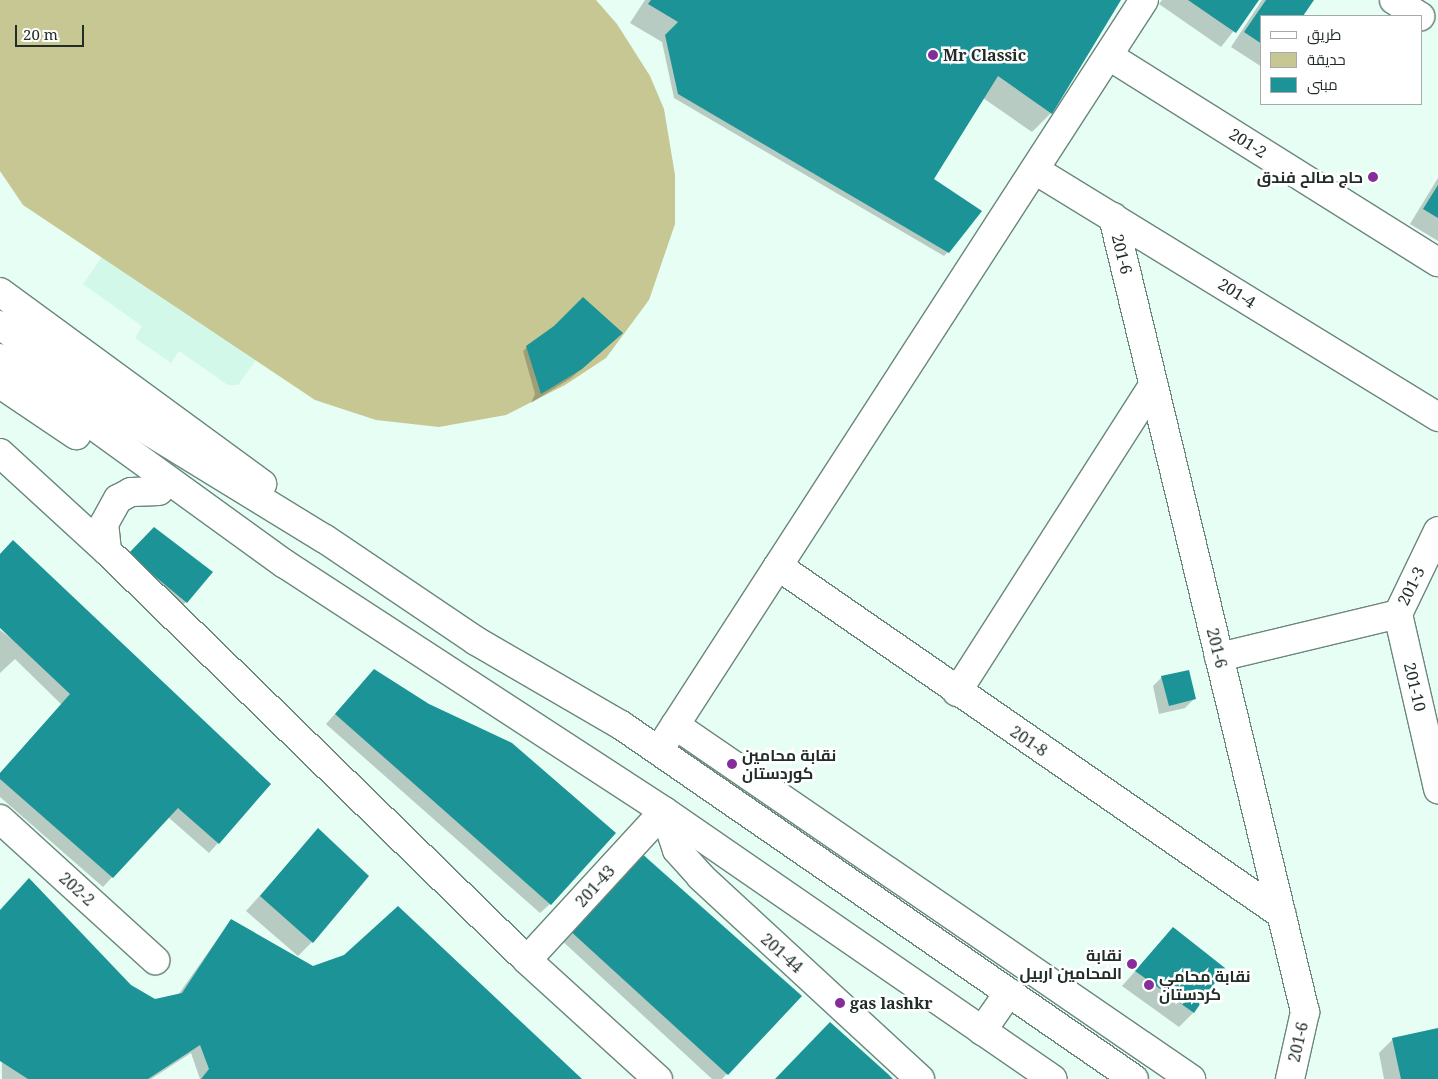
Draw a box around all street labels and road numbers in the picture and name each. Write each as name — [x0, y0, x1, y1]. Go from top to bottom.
street label: 201-2 — [1226, 124, 1270, 162]
street label: 201-6 — [1108, 232, 1136, 276]
street label: 201-4 — [1215, 274, 1259, 312]
street label: 201-3 — [1393, 563, 1429, 609]
street label: 201-6 — [1203, 626, 1231, 670]
street label: 201-10 — [1400, 661, 1430, 713]
street label: 201-8 — [1007, 722, 1051, 760]
street label: 201-43 — [571, 861, 619, 911]
street label: 202-2 — [55, 868, 99, 910]
street label: 201-44 — [757, 929, 807, 977]
street label: 201-6 — [1284, 1020, 1312, 1064]

